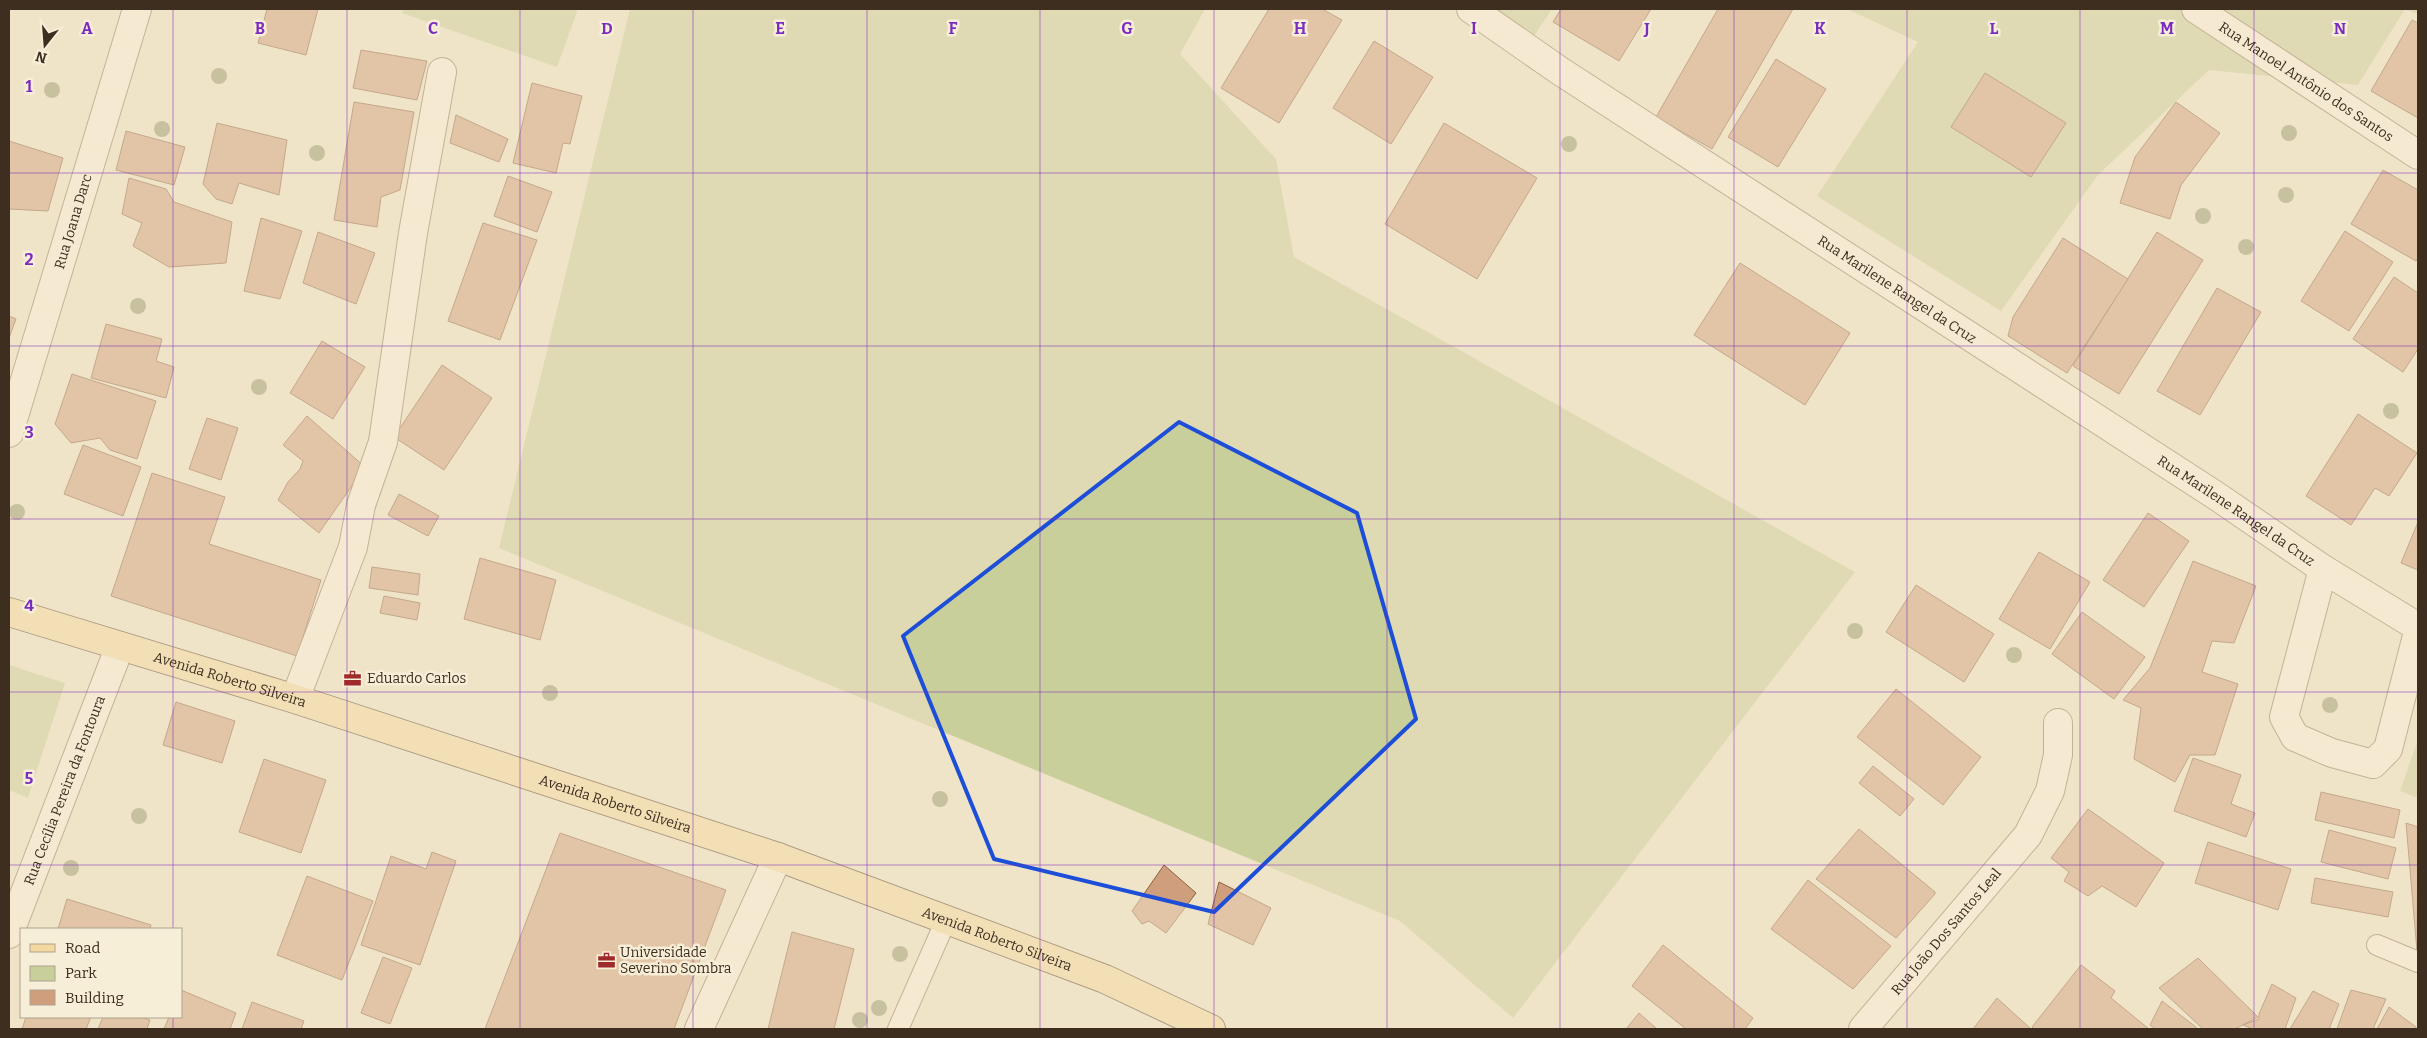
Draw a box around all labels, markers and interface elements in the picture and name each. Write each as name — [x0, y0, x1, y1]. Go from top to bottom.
street label: Rua Manoel Antônio dos Santos — [2216, 18, 2396, 145]
text: A — [81, 19, 93, 38]
text: B — [255, 19, 265, 38]
text: C — [428, 19, 438, 38]
text: D — [601, 19, 613, 38]
text: E — [775, 19, 785, 38]
text: F — [949, 19, 958, 38]
text: G — [1121, 19, 1133, 38]
text: H — [1294, 19, 1307, 38]
text: I — [1471, 19, 1477, 38]
text: J — [1643, 19, 1650, 38]
text: K — [1814, 19, 1826, 38]
text: L — [1990, 19, 1999, 38]
text: M — [2160, 19, 2174, 38]
text: N — [2334, 19, 2346, 38]
north arrow — [20, 20, 70, 70]
text: N — [34, 47, 49, 67]
text: 1 — [26, 77, 33, 96]
street label: Rua Joana Darc — [51, 172, 96, 271]
street label: Rua Marilene Rangel da Cruz — [1814, 232, 1980, 347]
text: 2 — [24, 250, 34, 269]
text: 3 — [24, 423, 34, 442]
street label: Rua Marilene Rangel da Cruz — [2154, 452, 2318, 570]
text: 4 — [24, 596, 34, 615]
street label: Avenida Roberto Silveira — [151, 648, 309, 711]
office icon: Eduardo Carlos — [343, 668, 363, 688]
place label: Eduardo Carlos — [367, 670, 466, 687]
street label: Rua Cecília Pereira da Fontoura — [21, 693, 109, 888]
text: 5 — [25, 769, 34, 788]
street label: Avenida Roberto Silveira — [537, 772, 694, 837]
street label: Rua João Dos Santos Leal — [1888, 865, 2005, 999]
street label: Avenida Roberto Silveira — [920, 904, 1075, 975]
legend — [20, 928, 182, 1018]
text: Road — [65, 939, 100, 957]
place label: Universidade Severino Sombra — [620, 944, 732, 977]
office icon: Universidade Severino Sombra — [596, 950, 616, 970]
text: Park — [65, 964, 97, 982]
text: Building — [65, 989, 124, 1007]

